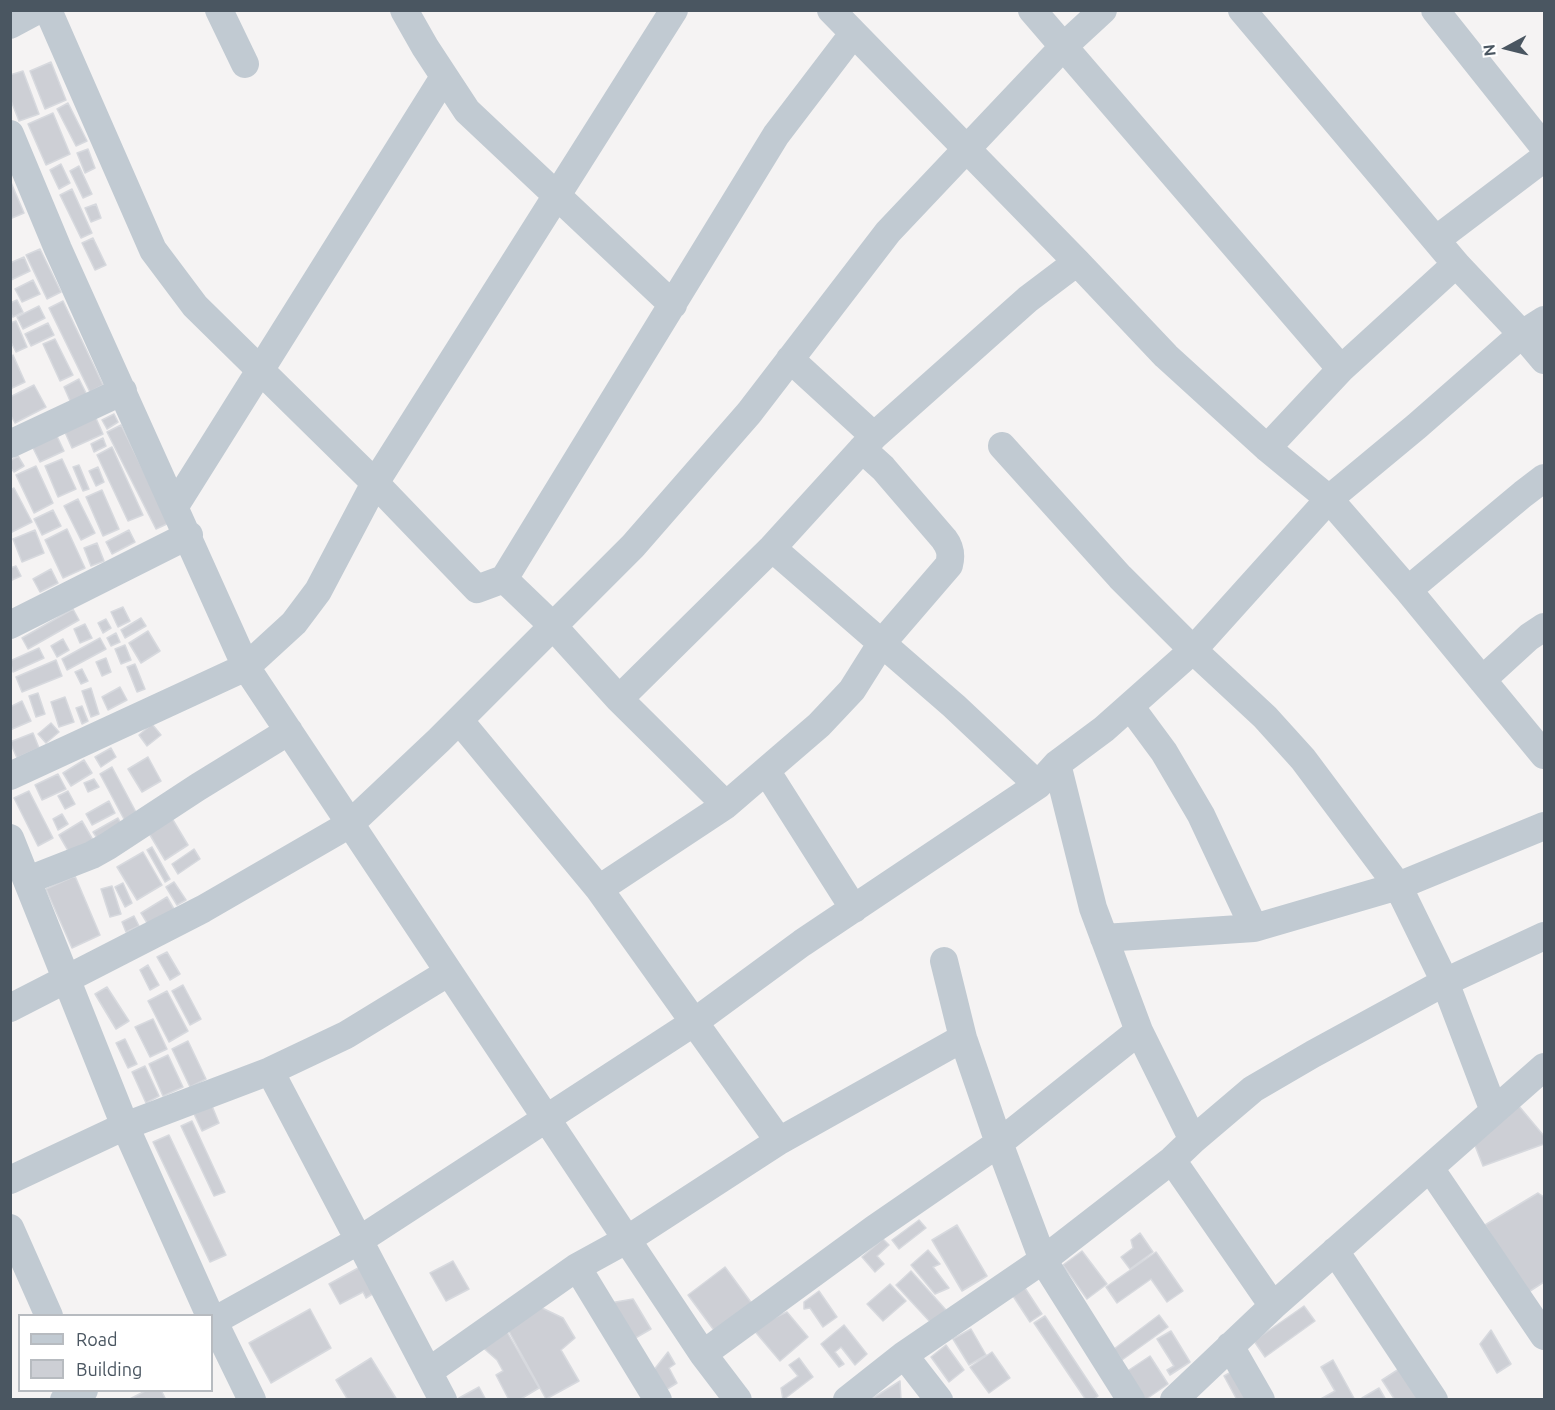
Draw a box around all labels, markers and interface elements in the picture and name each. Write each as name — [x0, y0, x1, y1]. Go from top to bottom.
north arrow — [1477, 18, 1537, 78]
text: N — [1479, 43, 1499, 57]
legend — [18, 1314, 213, 1392]
text: Road — [76, 1329, 118, 1349]
text: Building — [76, 1359, 142, 1379]

